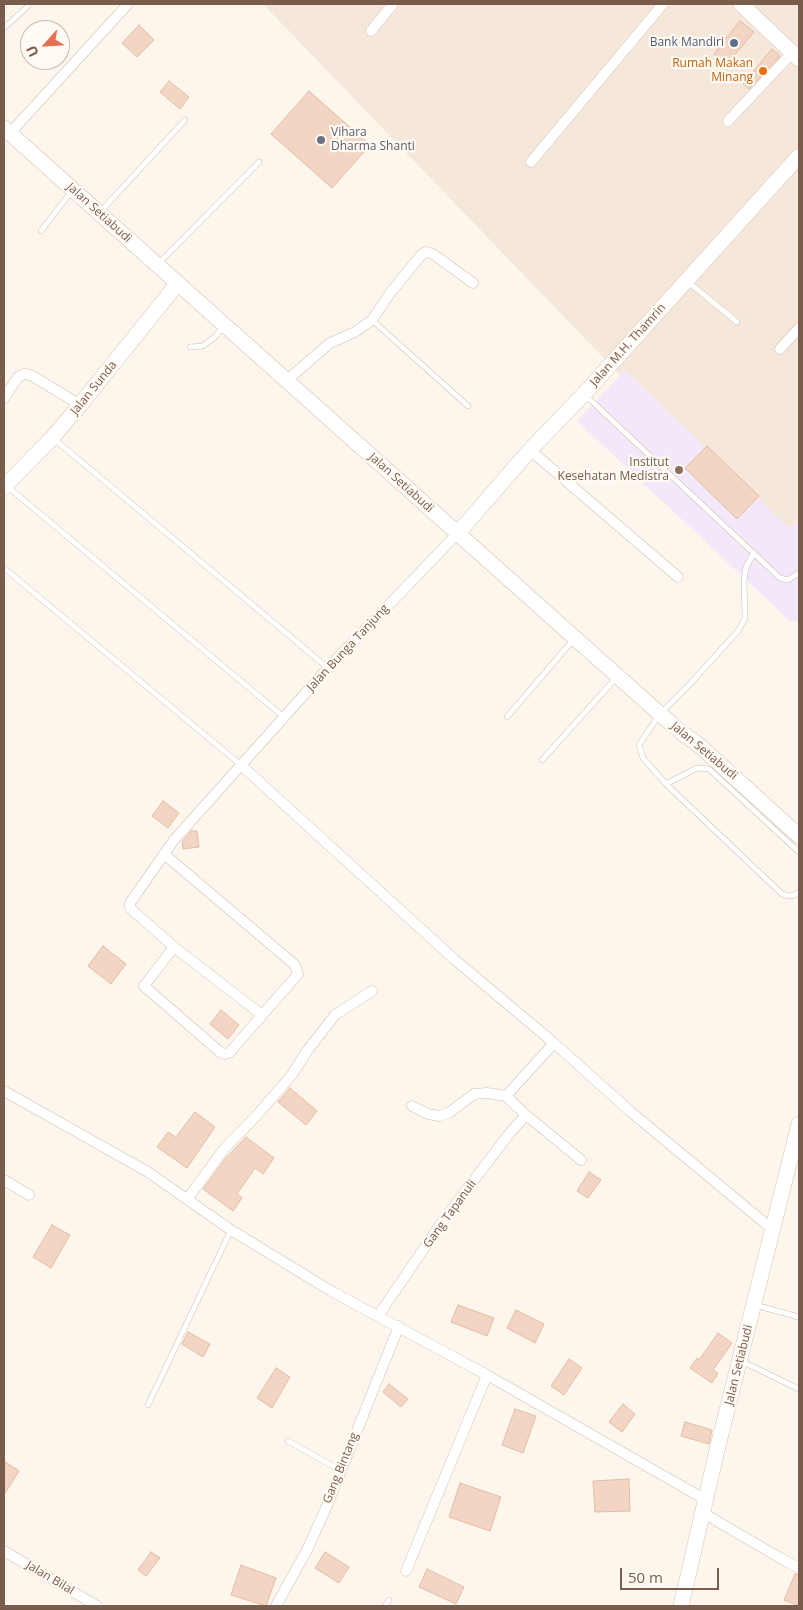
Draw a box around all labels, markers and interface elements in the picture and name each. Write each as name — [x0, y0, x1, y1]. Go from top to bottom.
north arrow — [20, 20, 70, 70]
place label: Bank Mandiri — [650, 36, 724, 50]
marker: Bank Mandiri — [728, 37, 740, 49]
text: U — [21, 42, 43, 60]
place label: Rumah Makan Minang — [672, 57, 753, 85]
marker: Rumah Makan Minang — [757, 65, 769, 77]
place label: Vihara Dharma Shanti — [331, 126, 415, 154]
marker: Vihara Dharma Shanti — [315, 134, 327, 146]
street label: Jalan Setiabudi — [64, 180, 134, 246]
street label: Jalan M.H. Thamrin — [587, 301, 669, 389]
street label: Jalan Sunda — [68, 358, 120, 418]
street label: Jalan Setiabudi — [366, 450, 436, 516]
place label: Institut Kesehatan Medistra — [558, 456, 669, 484]
marker: Institut Kesehatan Medistra — [673, 464, 685, 476]
street label: Jalan Bunga Tanjung — [304, 601, 392, 695]
street label: Jalan Setiabudi — [668, 719, 740, 783]
street label: Gang Tapanuli — [421, 1177, 479, 1251]
street label: Jalan Setiabudi — [722, 1323, 756, 1407]
street label: Gang Bintang — [320, 1430, 362, 1506]
street label: Jalan Bilal — [23, 1558, 77, 1598]
scale bar — [623, 1558, 722, 1590]
text: 50 m — [628, 1567, 663, 1587]

